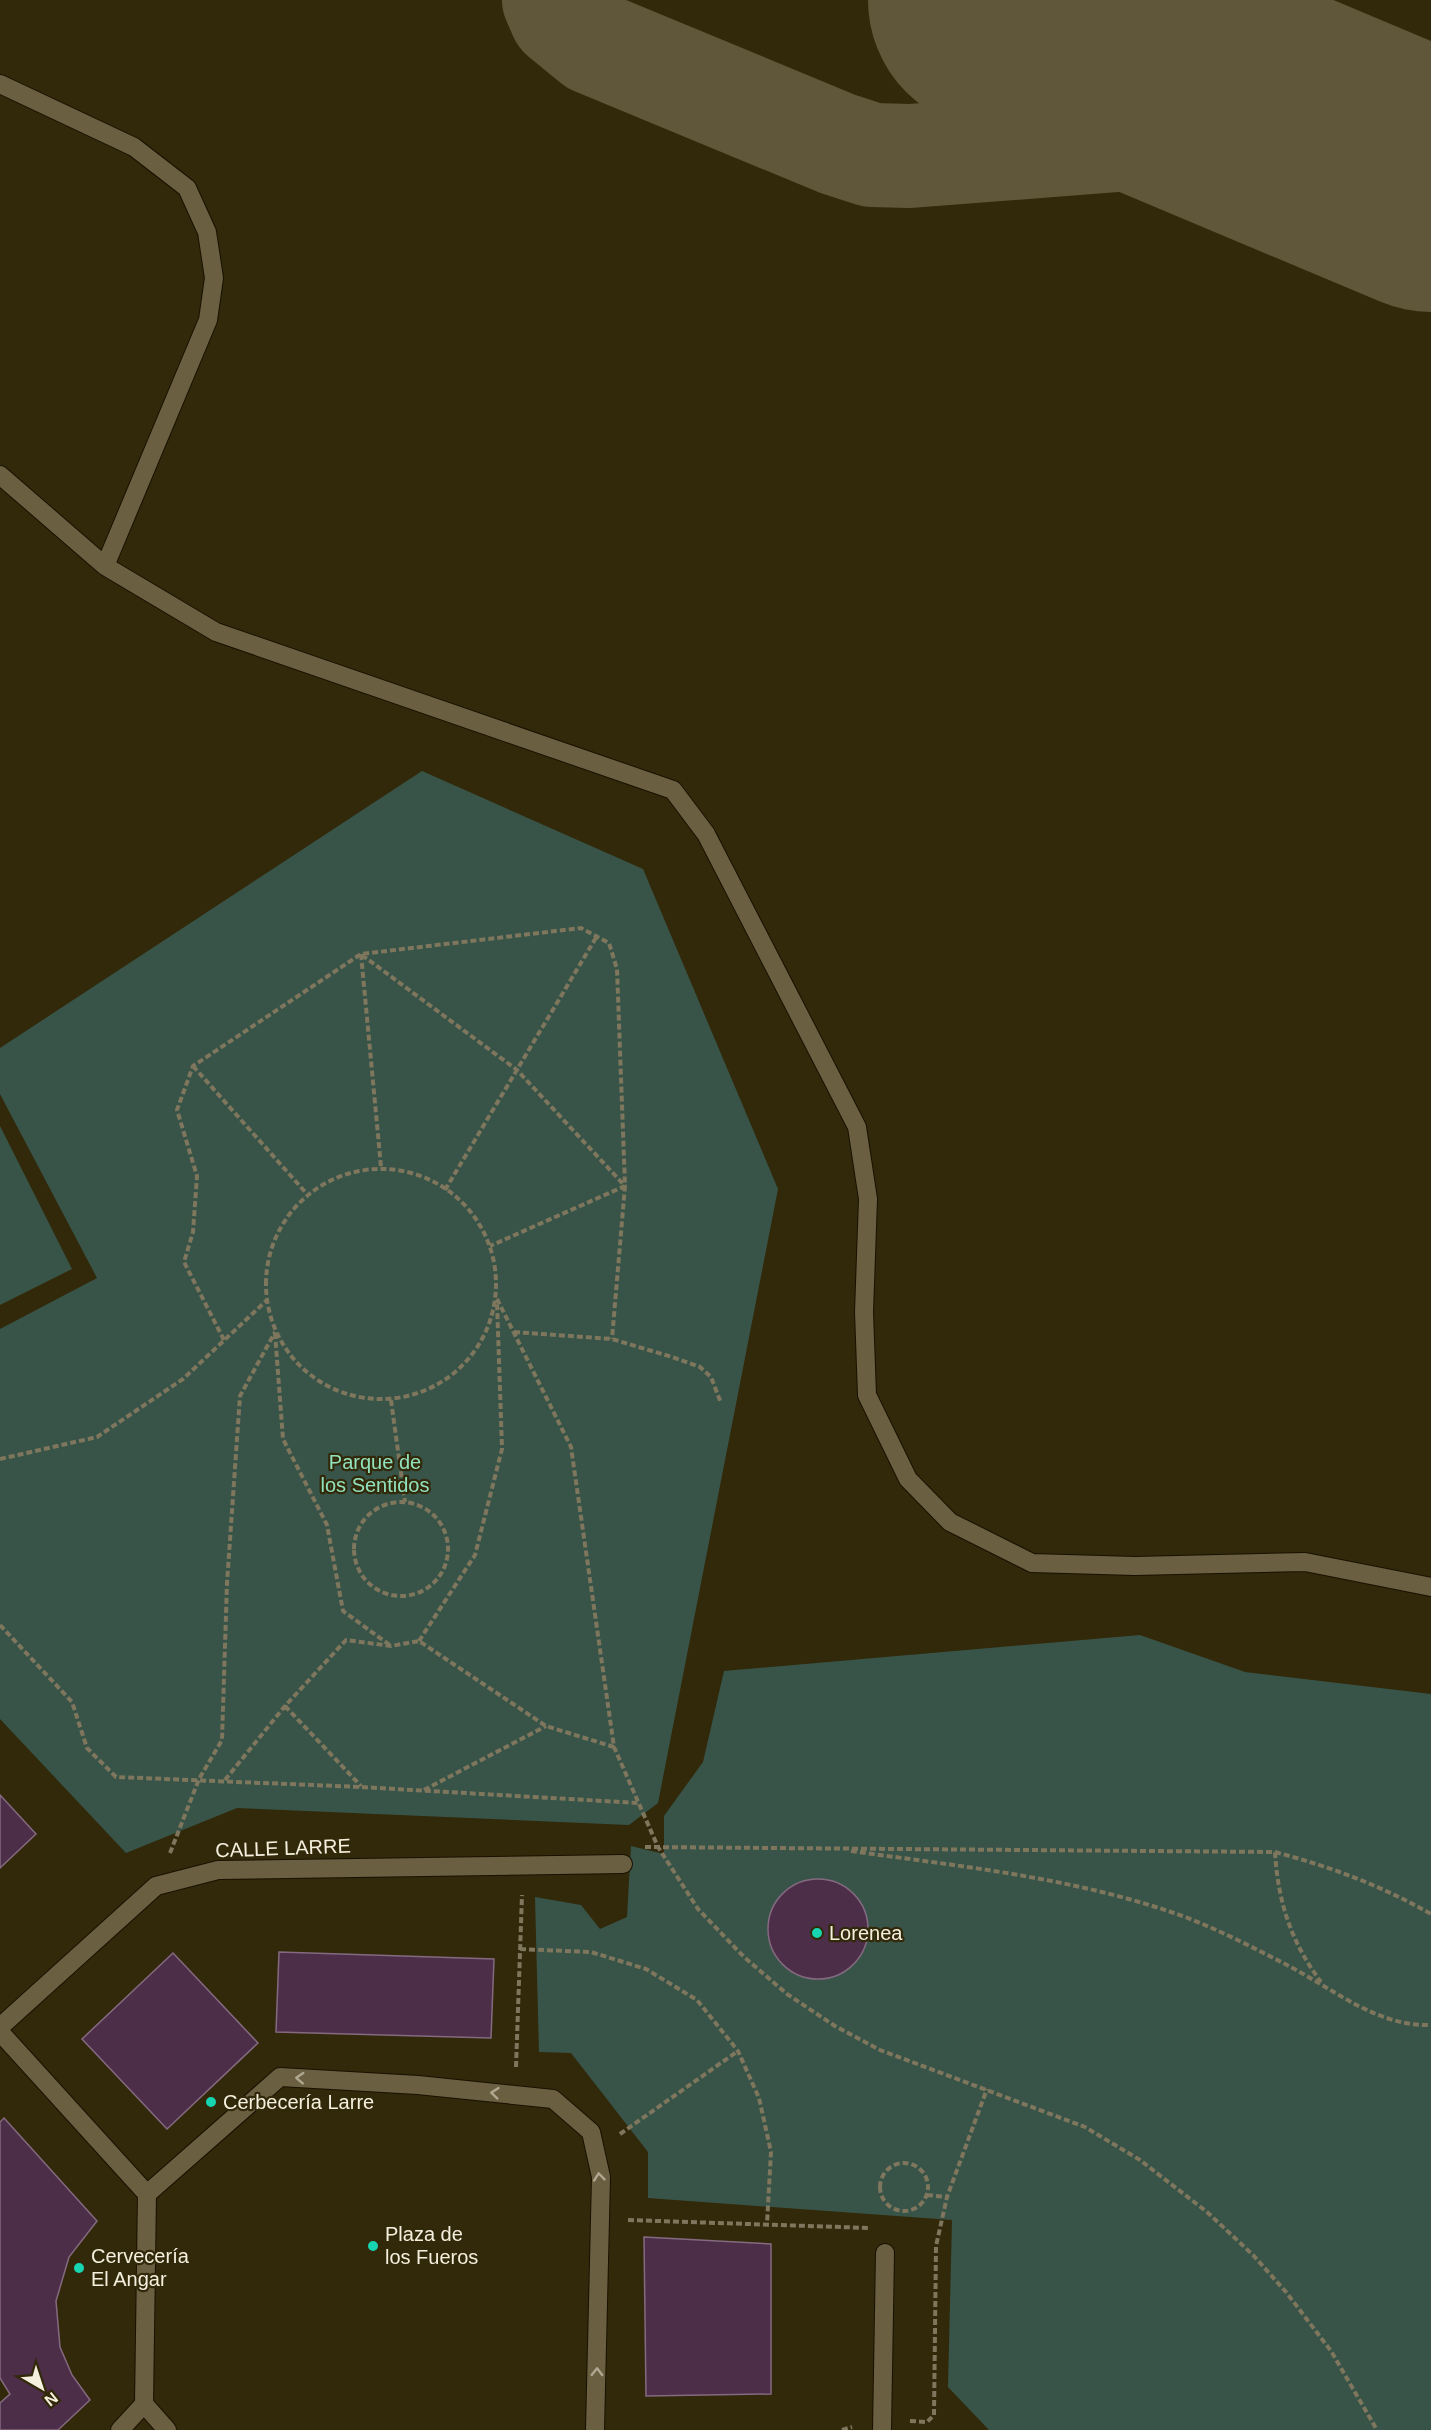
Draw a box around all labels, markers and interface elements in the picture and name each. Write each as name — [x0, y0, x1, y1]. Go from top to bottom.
park label: Parque de los Sentidos — [321, 1451, 429, 1496]
street label: CALLE LARRE — [215, 1835, 351, 1861]
place label: Lorenea — [829, 1922, 903, 1944]
marker: Lorenea — [810, 1926, 824, 1940]
one-way arrow — [296, 2071, 305, 2084]
one-way arrow — [490, 2087, 499, 2100]
place label: Cerbecería Larre — [223, 2091, 374, 2113]
marker: Cerbecería Larre — [204, 2095, 218, 2109]
one-way arrow — [593, 2172, 606, 2181]
place label: Plaza de los Fueros — [385, 2223, 478, 2268]
marker: Plaza de los Fueros — [366, 2239, 380, 2253]
place label: Cervecería El Angar — [91, 2245, 190, 2290]
marker: Cervecería El Angar — [72, 2261, 86, 2275]
north arrow — [12, 2358, 72, 2418]
one-way arrow — [590, 2367, 603, 2376]
text: N — [41, 2389, 61, 2410]

